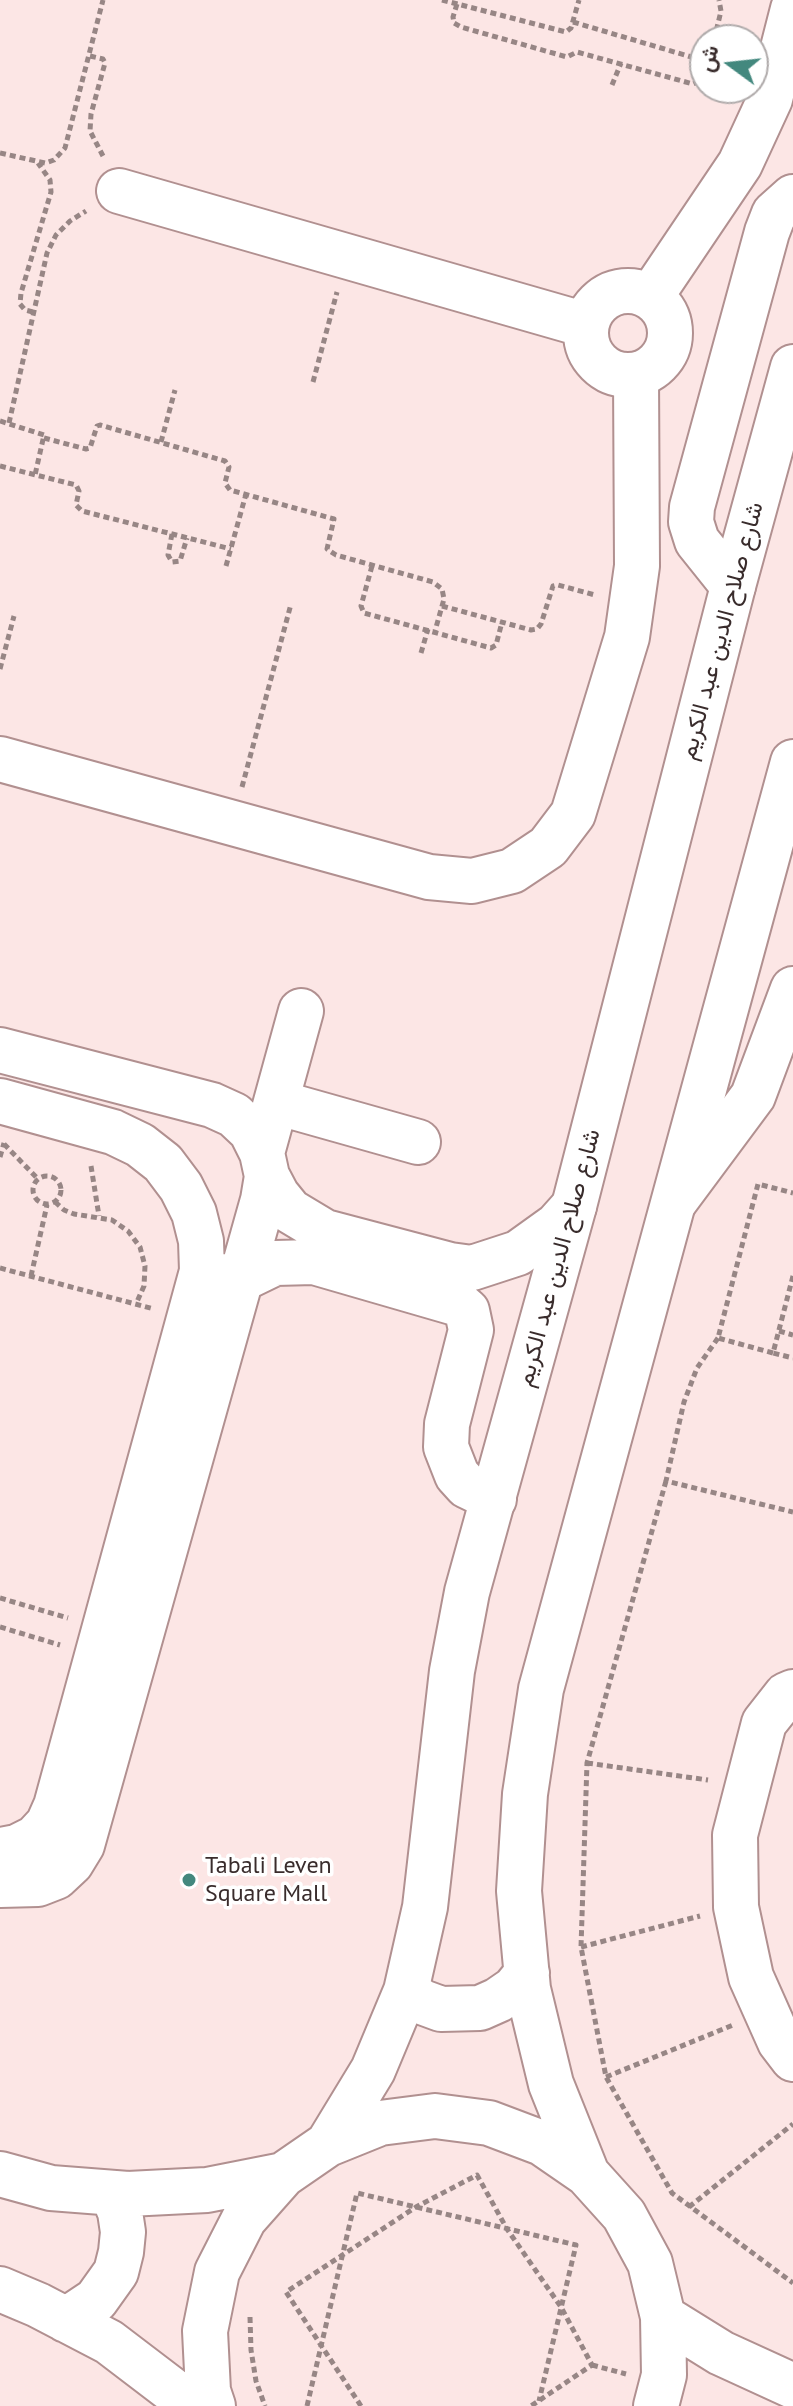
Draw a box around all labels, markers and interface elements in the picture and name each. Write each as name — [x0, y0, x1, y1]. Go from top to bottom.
north arrow — [689, 24, 769, 104]
text: ش — [691, 42, 725, 75]
street label: شارع صلاح الدين عبد الكريم — [674, 499, 770, 763]
street label: شارع صلاح الدين عبد الكريم — [511, 1126, 607, 1390]
place label: Tabali Leven Square Mall — [205, 1852, 332, 1908]
marker: Tabali Leven Square Mall — [180, 1871, 198, 1889]

